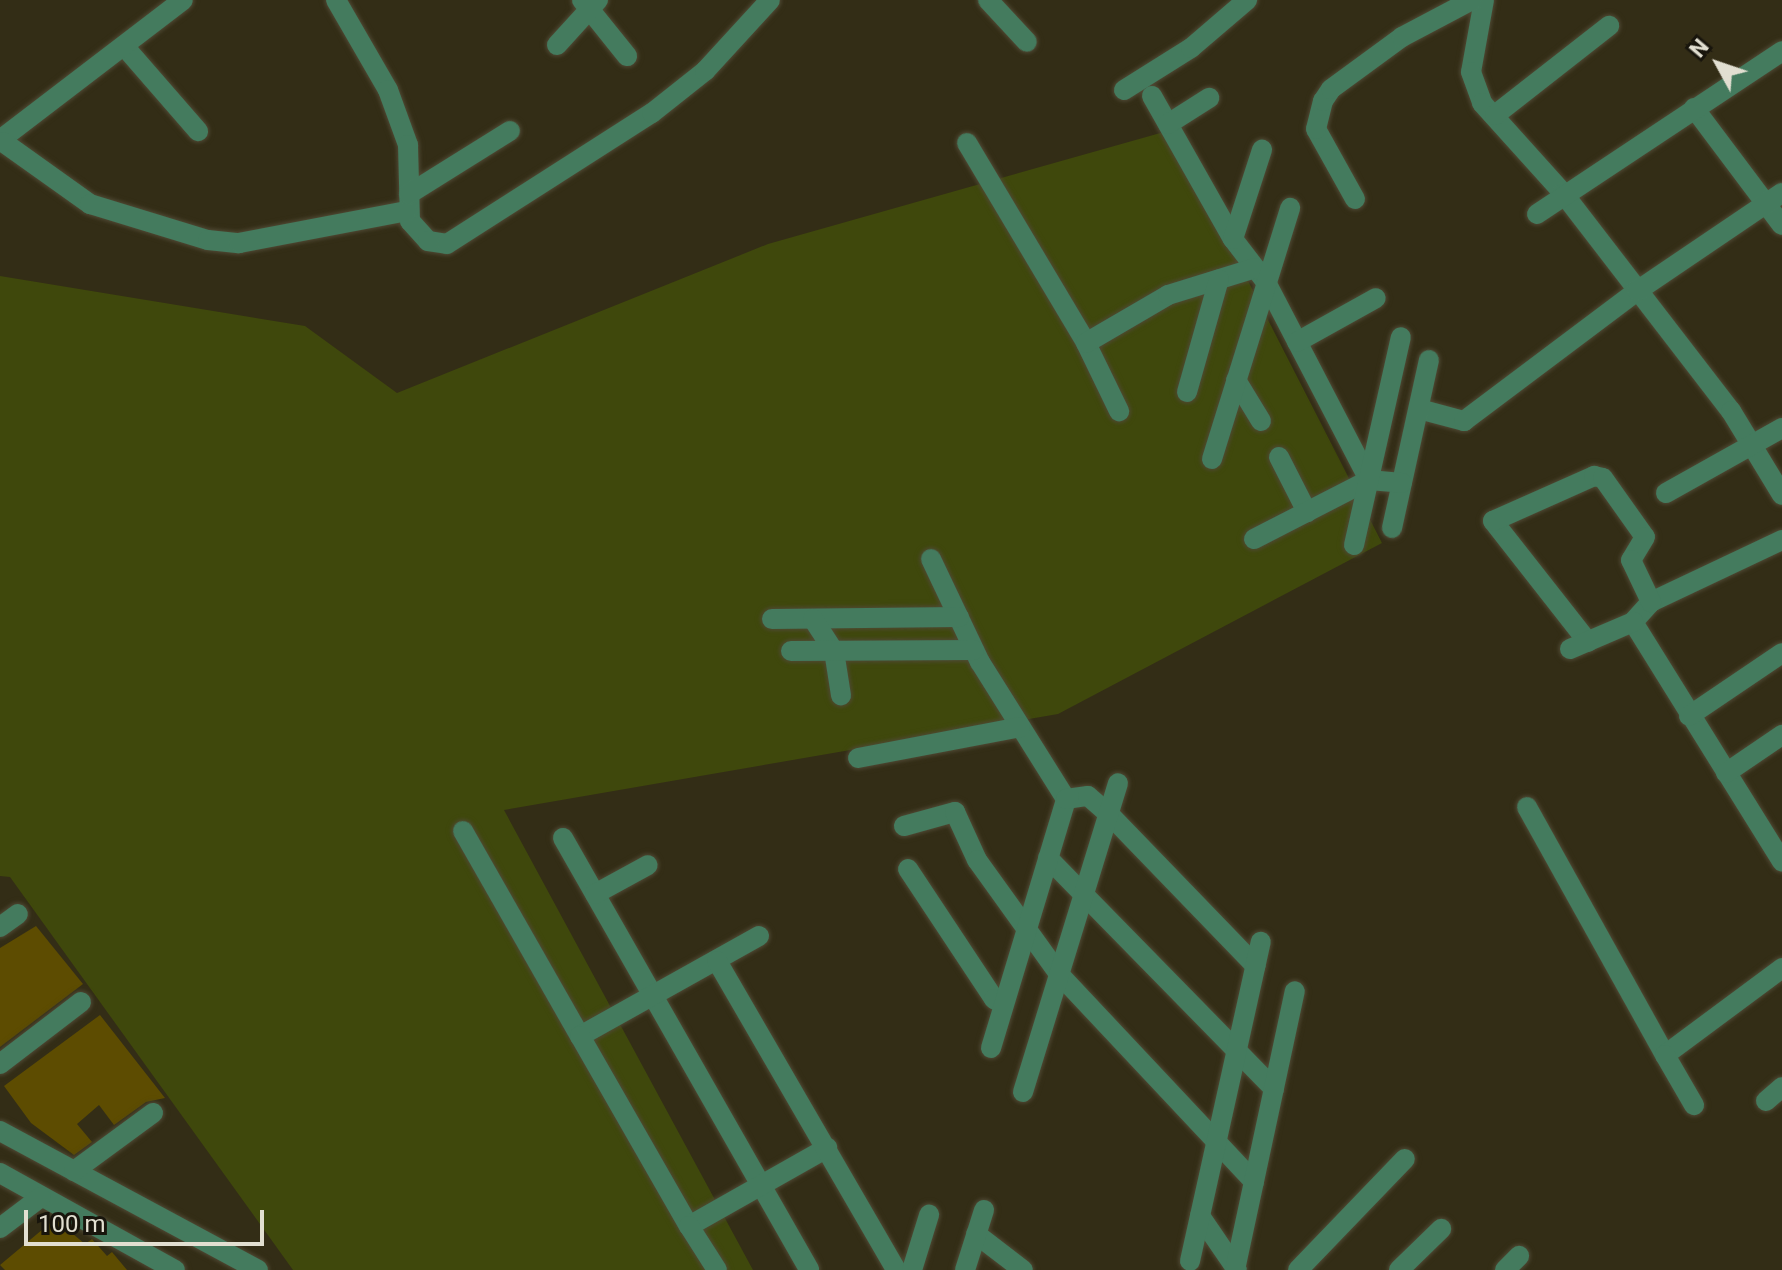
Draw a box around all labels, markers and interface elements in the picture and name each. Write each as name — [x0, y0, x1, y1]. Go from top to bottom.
north arrow — [1678, 24, 1758, 104]
text: N — [1685, 34, 1714, 62]
scale bar — [28, 1194, 268, 1244]
text: 100 m — [38, 1210, 105, 1238]

